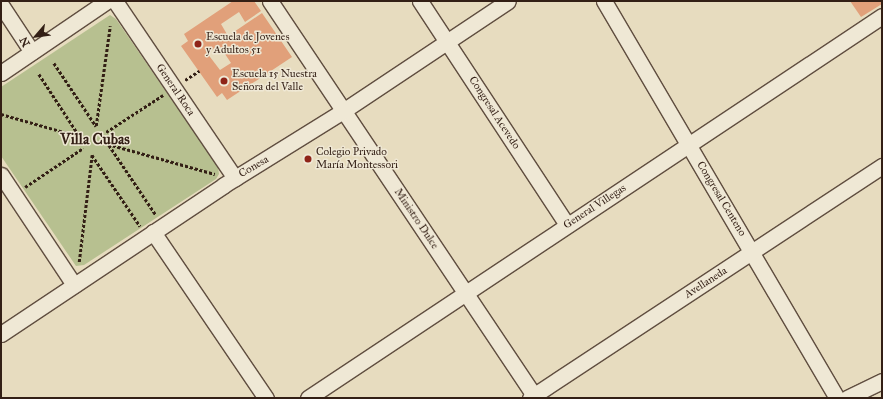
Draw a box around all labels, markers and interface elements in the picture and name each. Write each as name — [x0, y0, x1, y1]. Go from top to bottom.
north arrow — [16, 16, 56, 56]
place label: Escuela de Jovenes y Adultos 51 — [206, 31, 289, 57]
text: N — [17, 35, 33, 49]
marker: Escuela de Jovenes y Adultos 51 — [193, 39, 203, 49]
street label: General Roca — [153, 62, 197, 118]
place label: Escuela 15 Nuestra Señora del Valle — [232, 68, 317, 94]
street label: Congresal Acevedo — [466, 74, 522, 152]
marker: Escuela 15 Nuestra Señora del Valle — [219, 76, 229, 86]
district label: Villa Cubas — [60, 131, 130, 149]
place label: Colegio Privado María Montessori — [316, 146, 398, 172]
street label: Conesa — [237, 153, 271, 181]
marker: Colegio Privado María Montessori — [303, 154, 313, 164]
street label: Congresal Centeno — [693, 159, 749, 239]
street label: General Villegas — [561, 182, 629, 232]
street label: Ministro Dulce — [391, 186, 441, 252]
street label: Avellaneda — [682, 264, 730, 302]

